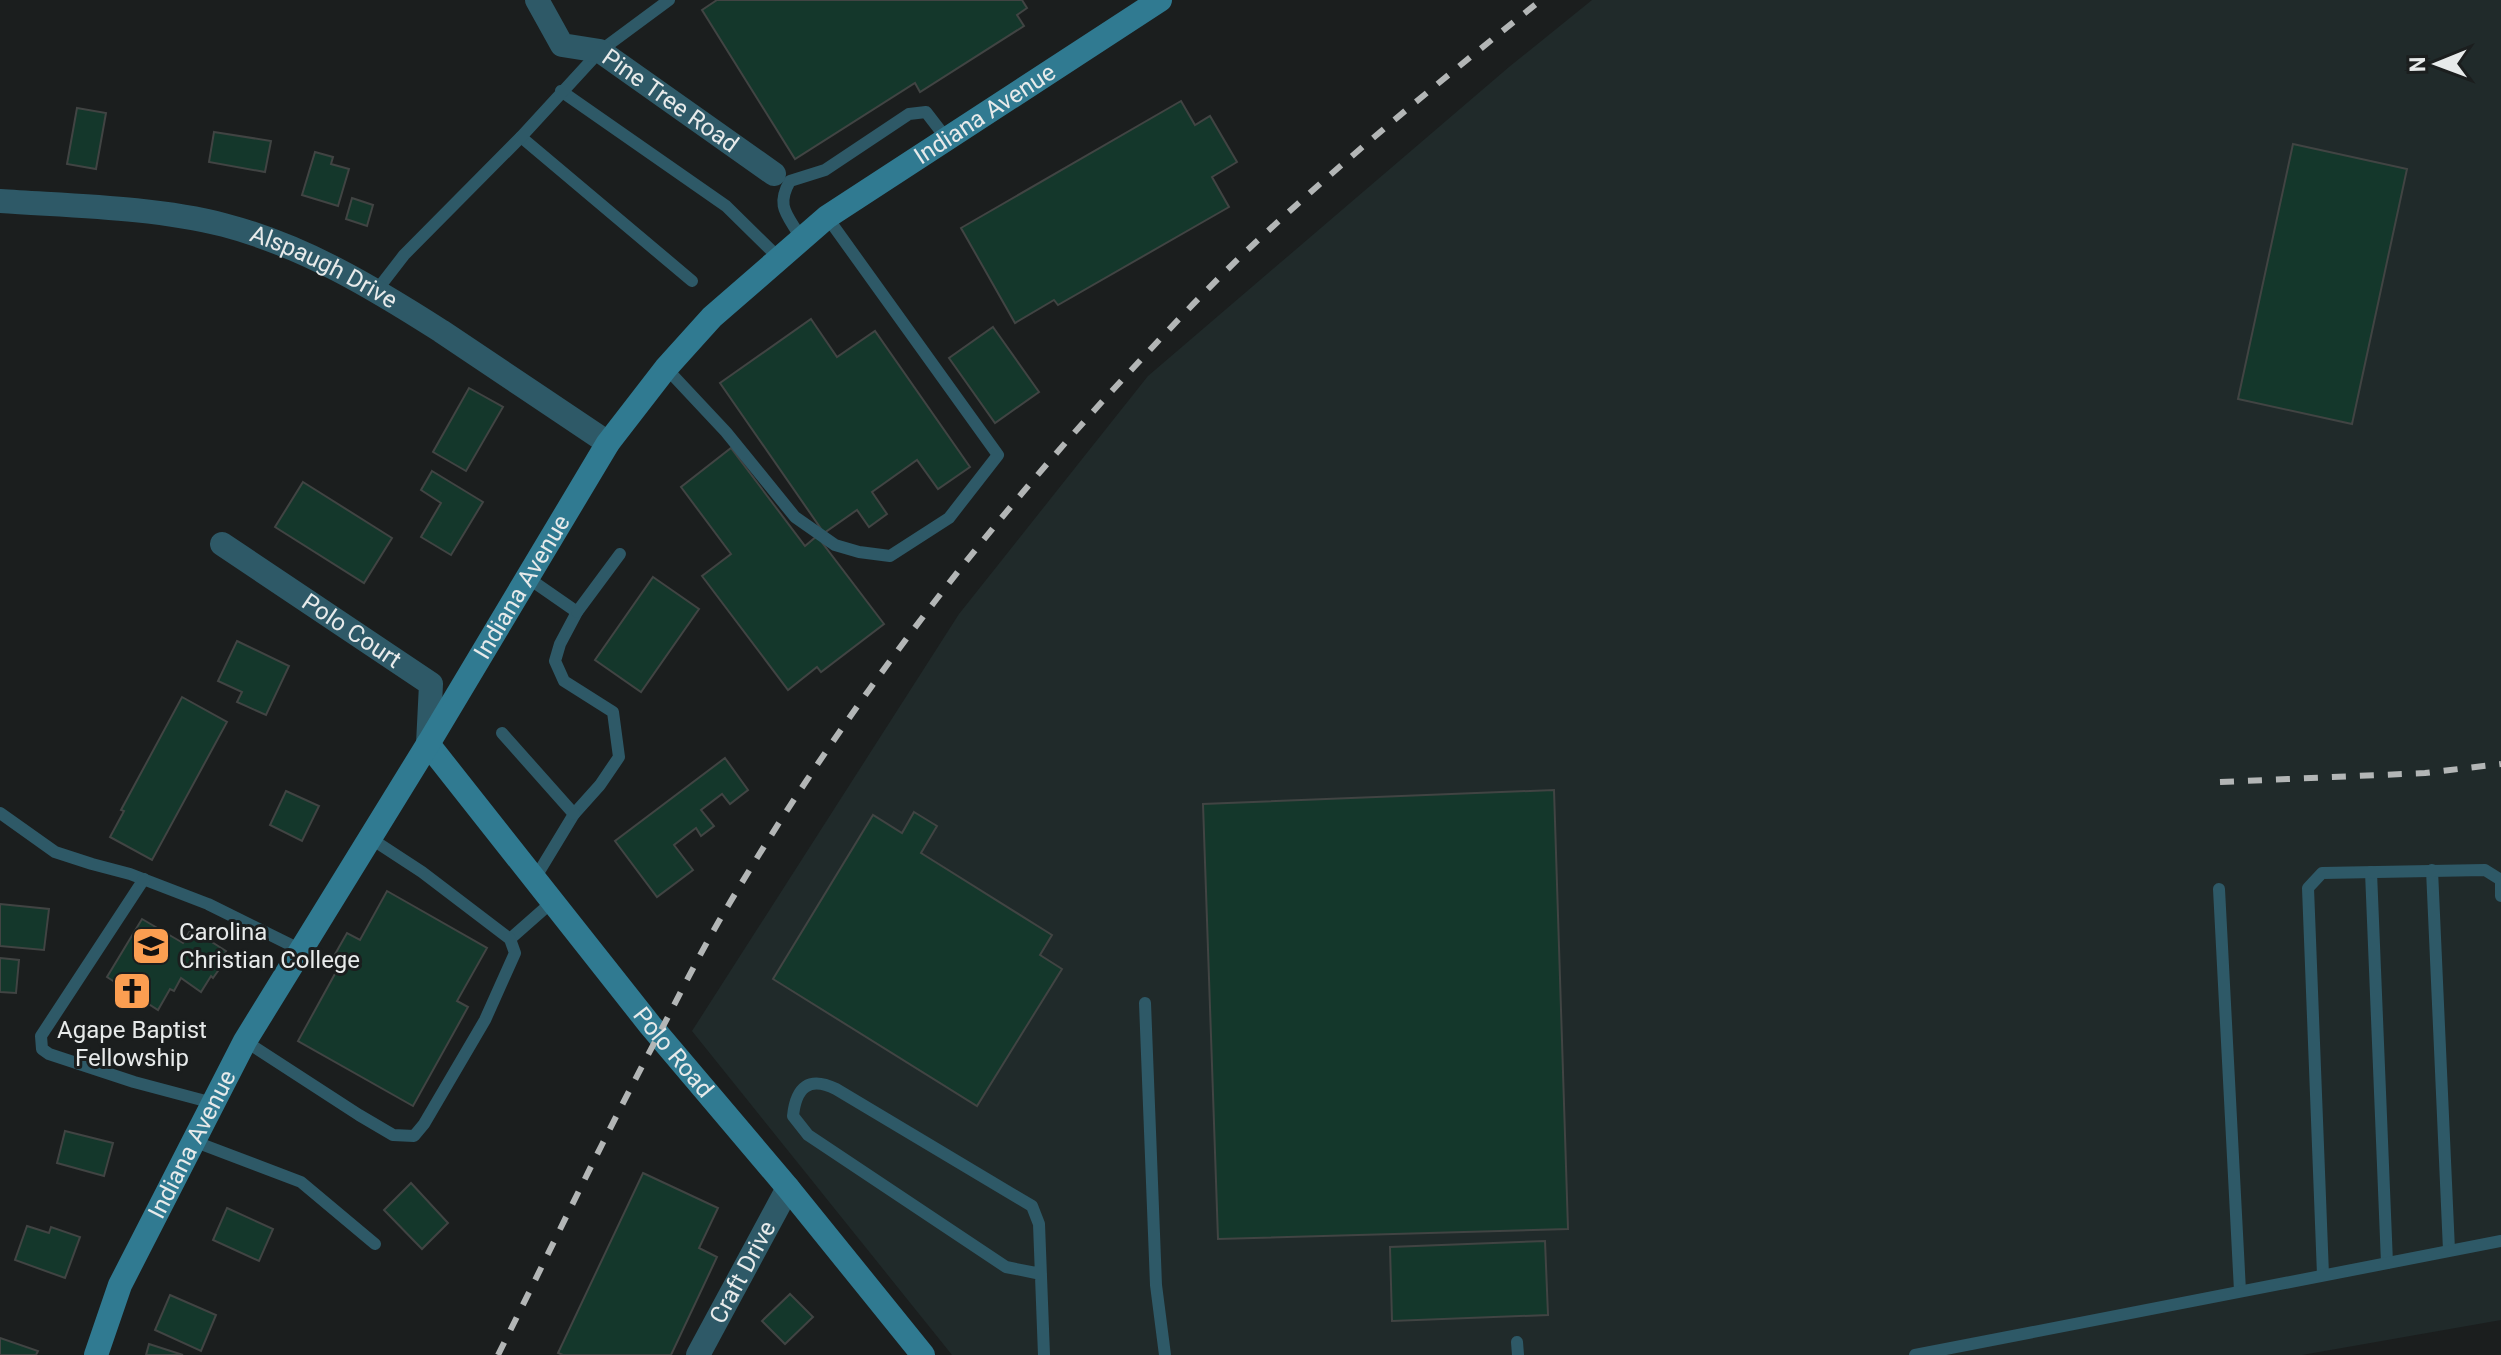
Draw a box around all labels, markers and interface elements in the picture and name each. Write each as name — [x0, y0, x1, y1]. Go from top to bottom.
north arrow — [2397, 24, 2477, 104]
street label: Pine Tree Road — [597, 43, 744, 158]
text: N — [2405, 56, 2430, 72]
street label: Indiana Avenue — [909, 58, 1061, 170]
street label: Alspaugh Drive — [247, 220, 402, 314]
street label: Indiana Avenue — [468, 510, 576, 664]
street label: Polo Court — [297, 588, 407, 674]
place label: Carolina Christian College — [179, 918, 360, 974]
school or university icon: Carolina Christian College — [130, 925, 172, 967]
church icon: Agape Baptist Fellowship — [111, 970, 153, 1012]
street label: Polo Road — [627, 1002, 719, 1103]
place label: Agape Baptist Fellowship — [57, 1016, 207, 1072]
street label: Indiana Avenue — [142, 1065, 242, 1223]
street label: Craft Drive — [704, 1216, 782, 1328]

